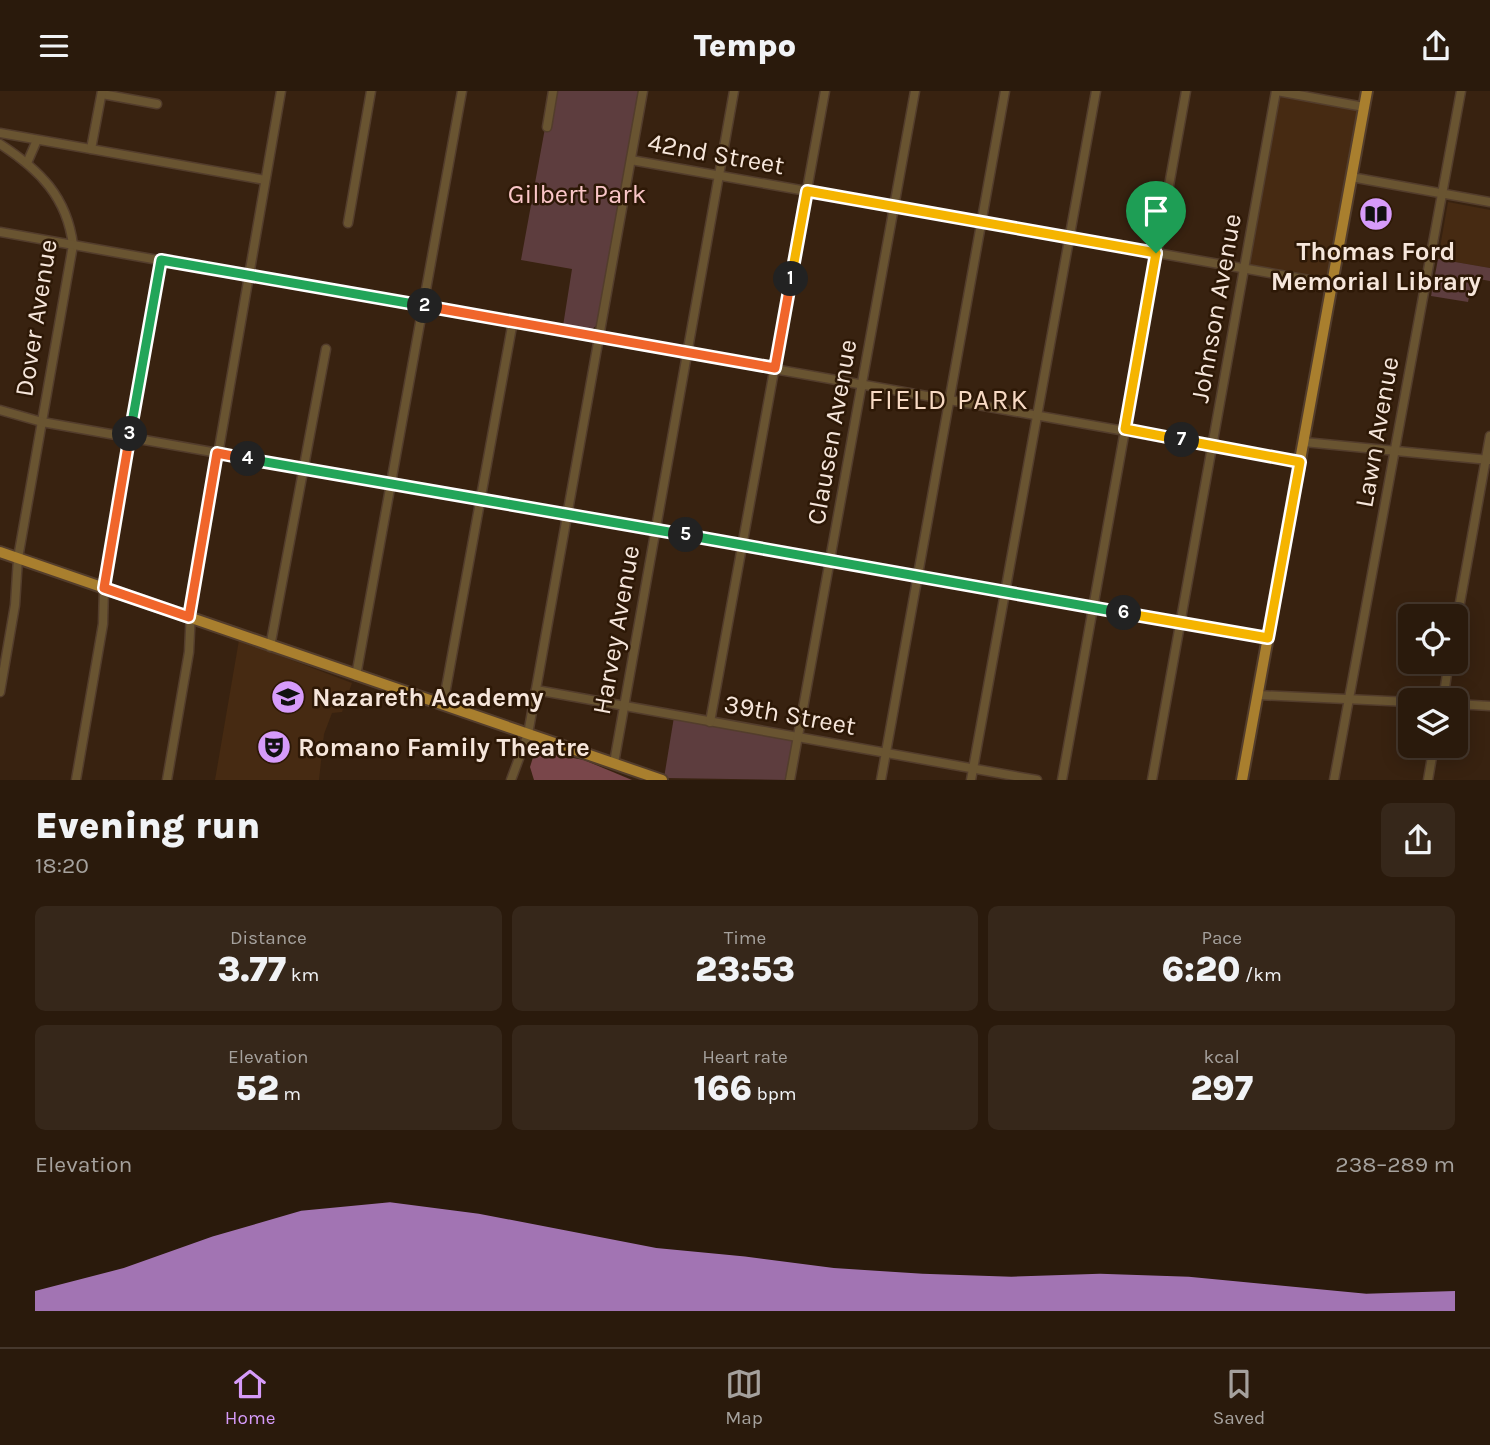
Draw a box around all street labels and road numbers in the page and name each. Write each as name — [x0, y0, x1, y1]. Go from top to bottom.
street label: 42nd Street — [645, 127, 787, 181]
street label: Johnson Avenue — [1184, 211, 1248, 405]
street label: Dover Avenue — [8, 237, 64, 399]
street label: Clausen Avenue — [800, 337, 864, 527]
street label: Lawn Avenue — [1348, 354, 1406, 510]
street label: Harvey Avenue — [586, 543, 646, 717]
street label: 39th Street — [722, 688, 859, 742]

